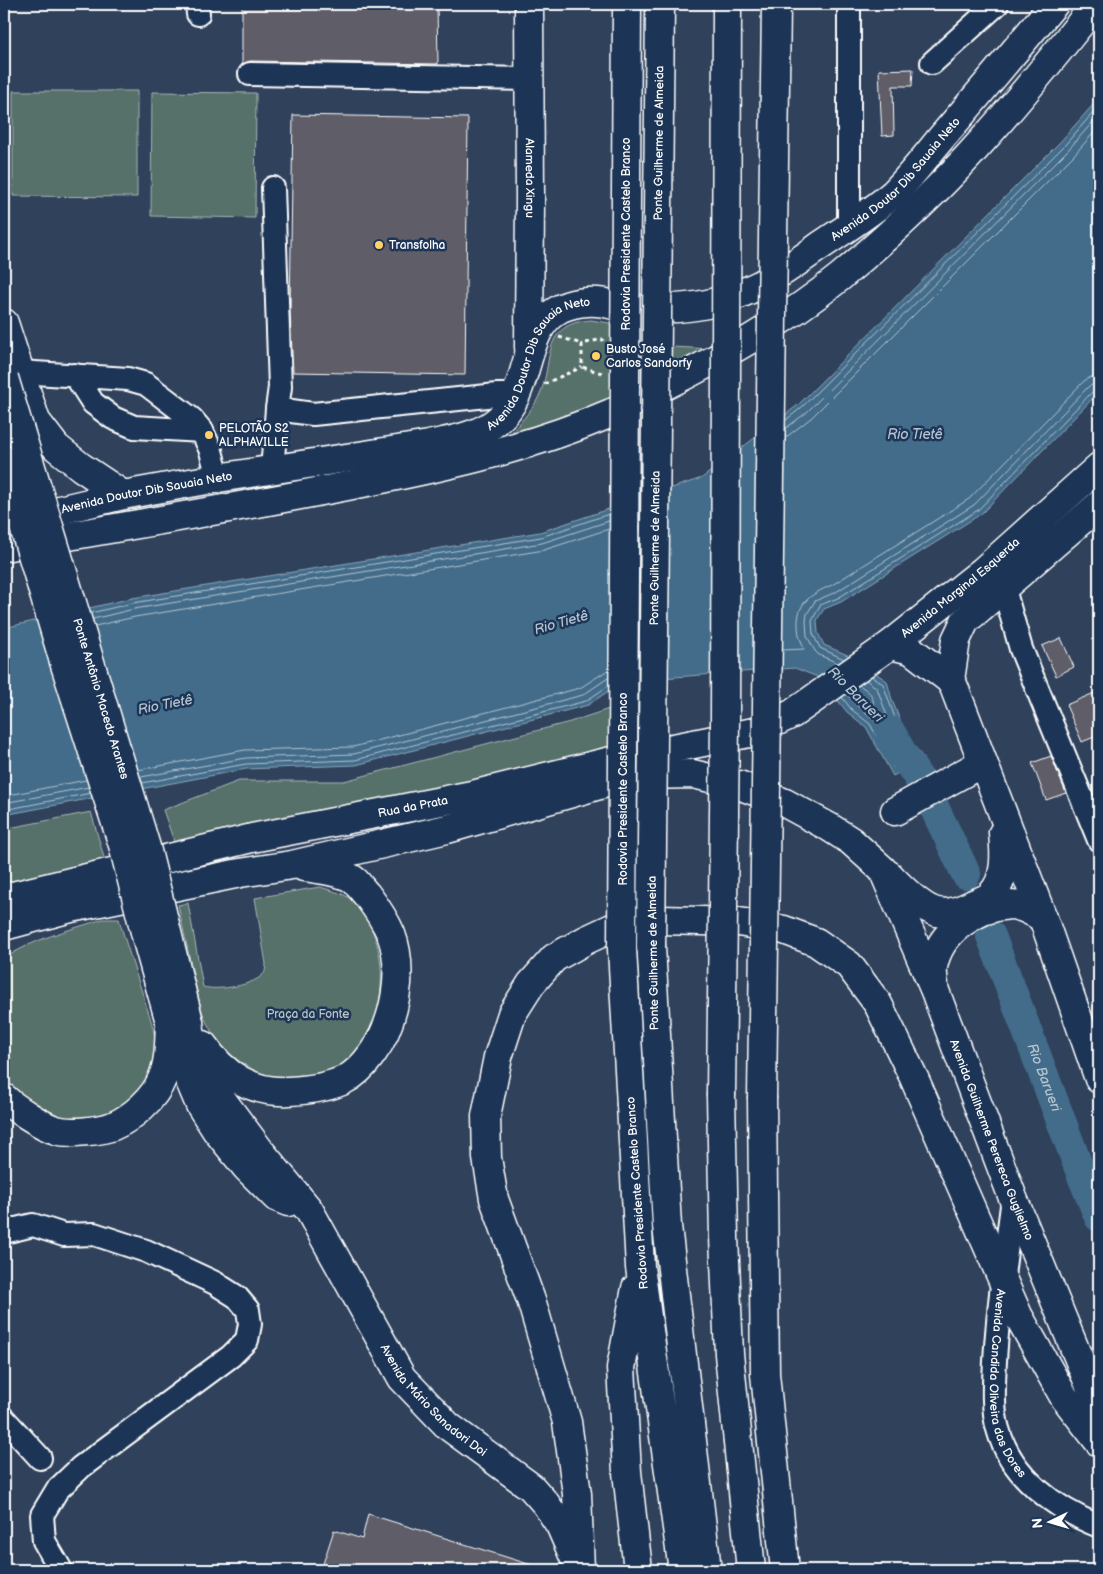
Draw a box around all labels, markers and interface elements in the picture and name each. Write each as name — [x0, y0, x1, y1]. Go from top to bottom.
street label: Ponte Guilherme de Almeida — [651, 65, 667, 221]
street label: Avenida Doutor Dib Sauaia Neto — [828, 114, 964, 245]
street label: Rodovia Presidente Castelo Branco — [619, 137, 634, 330]
street label: Alameda Xingu — [522, 138, 537, 218]
place label: Transfolha — [389, 238, 446, 253]
marker: Transfolha — [373, 239, 385, 251]
street label: Avenida Doutor Dib Sauaia Neto — [484, 295, 591, 434]
place label: Busto José Carlos Sandorfy — [606, 342, 693, 371]
marker: Busto José Carlos Sandorfy — [590, 350, 602, 362]
place label: PELOTÃO S2 ALPHAVILLE — [219, 420, 289, 450]
water label: Rio Tietê — [887, 426, 943, 443]
marker: PELOTÃO S2 ALPHAVILLE — [203, 429, 215, 441]
street label: Avenida Doutor Dib Sauaia Neto — [60, 469, 234, 517]
street label: Ponte Guilherme de Almeida — [647, 470, 664, 626]
street label: Avenida Marginal Esquerda — [898, 535, 1023, 641]
water label: Rio Tietê — [532, 607, 590, 638]
street label: Ponte Antônio Macedo Arantes — [69, 617, 132, 781]
water label: Rio Barueri — [824, 663, 888, 726]
water label: Rio Tietê — [136, 691, 194, 718]
street label: Rodovia Presidente Castelo Branco — [616, 692, 631, 885]
street label: Rua da Prata — [377, 793, 449, 821]
street label: Ponte Guilherme de Almeida — [645, 875, 662, 1030]
park label: Praça da Fonte — [267, 1007, 349, 1022]
street label: Avenida Guilherme Perereca Guglielmo — [946, 1037, 1037, 1243]
water label: Rio Barueri — [1023, 1041, 1065, 1115]
street label: Rodovia Presidente Castelo Branco — [623, 1096, 652, 1290]
street label: Avenida Candida Oliveira das Dores — [986, 1288, 1029, 1481]
street label: Avenida Mário Sanadori Doi — [377, 1342, 490, 1460]
north arrow — [1026, 1496, 1076, 1546]
text: N — [1029, 1517, 1046, 1529]

